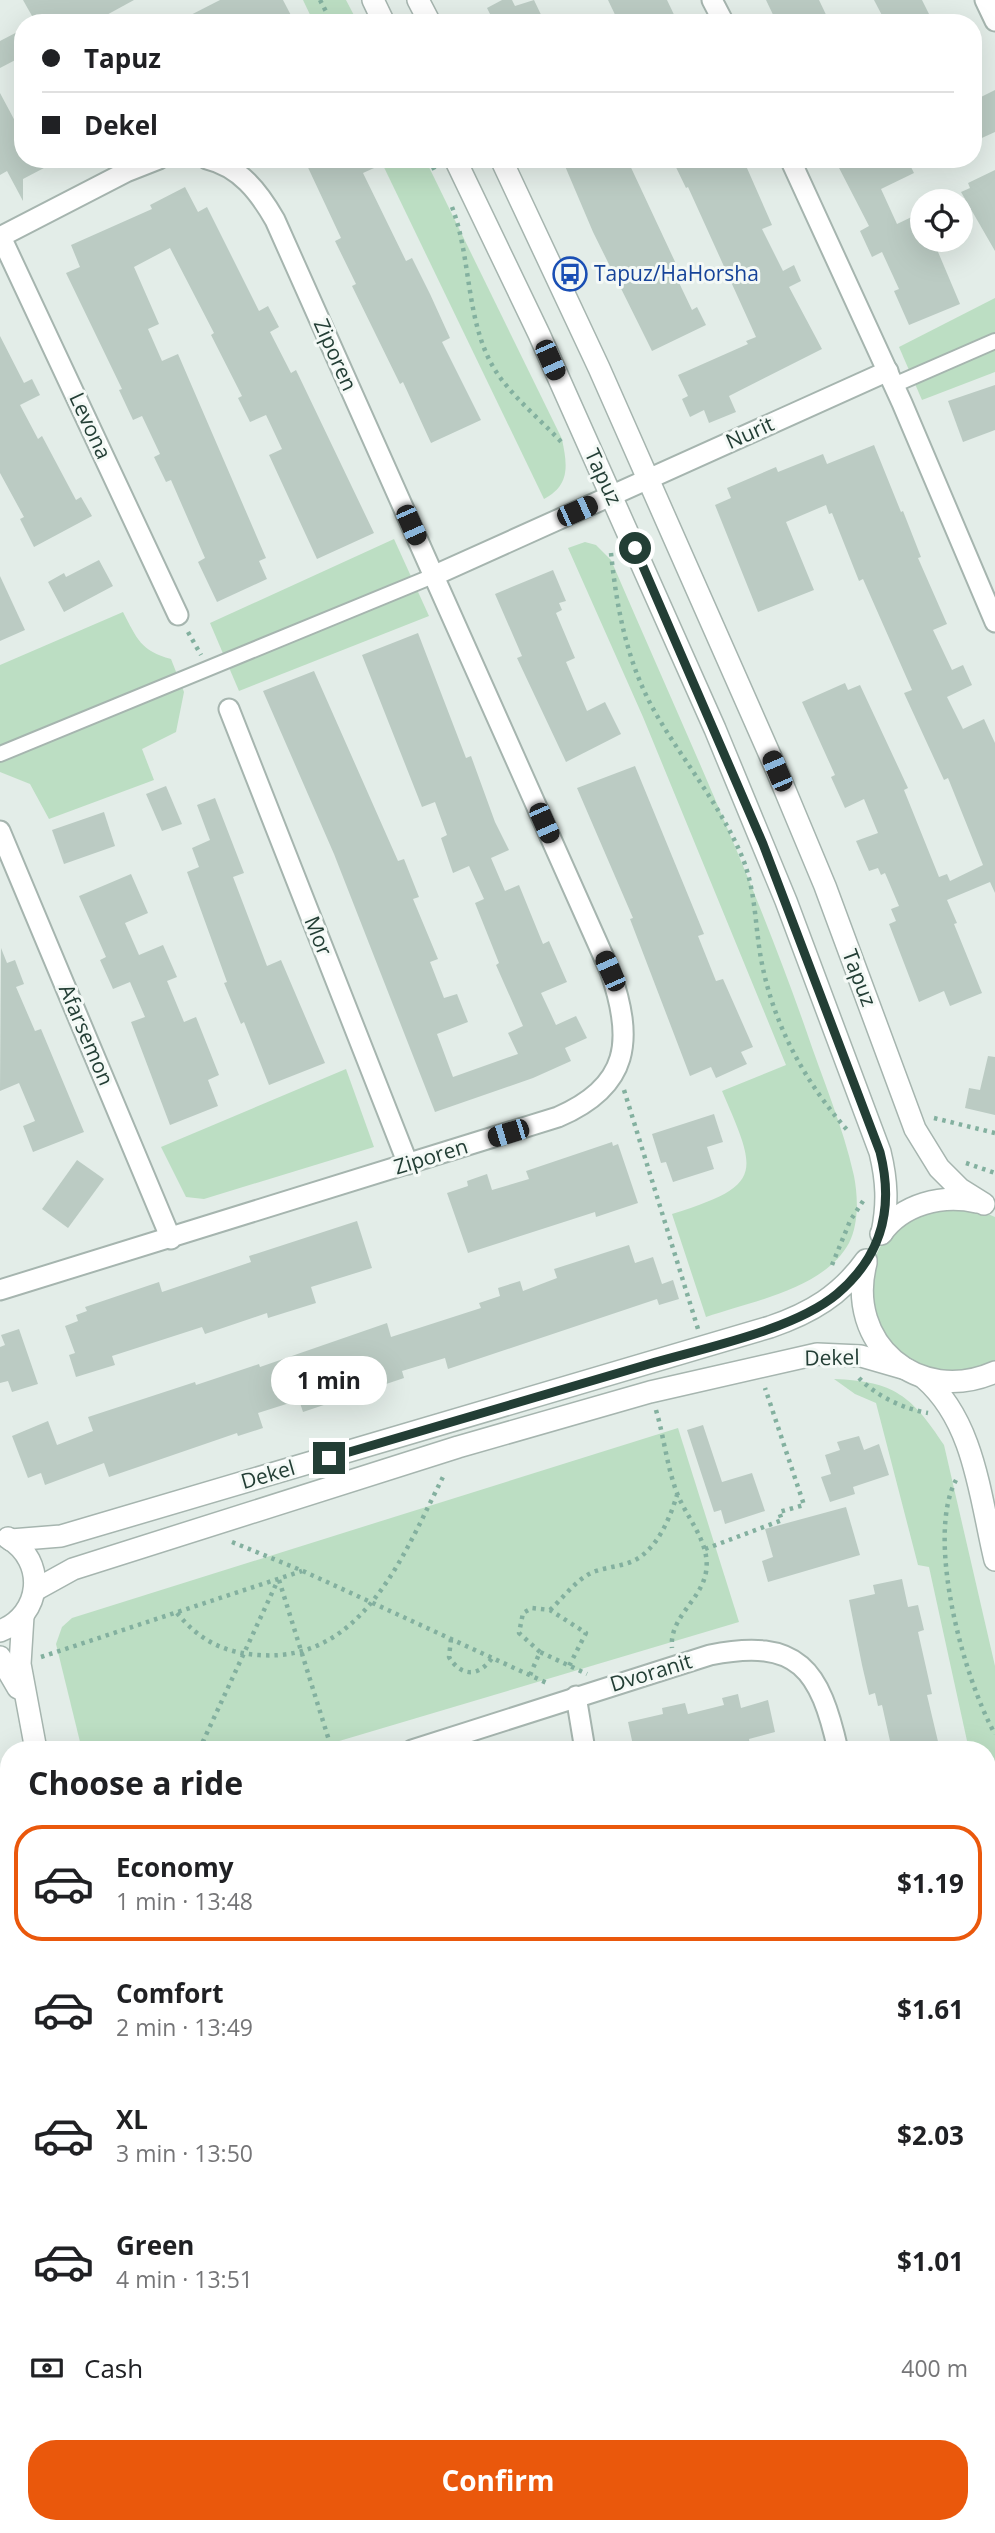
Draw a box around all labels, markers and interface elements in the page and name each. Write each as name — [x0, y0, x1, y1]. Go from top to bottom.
text: Tapuz — [84, 40, 161, 76]
text: Dekel — [84, 107, 158, 143]
map controls — [910, 189, 973, 252]
button: locate — [910, 189, 973, 252]
bus stop icon: Tapuz/HaHorsha — [551, 255, 589, 293]
place label: Tapuz/HaHorsha — [594, 259, 759, 287]
street label: Ziporen — [308, 314, 364, 395]
car — [532, 337, 569, 383]
street label: Levona — [63, 388, 118, 463]
street label: Nurit — [721, 409, 778, 455]
street label: Tapuz — [579, 444, 629, 509]
car — [554, 493, 601, 529]
car — [393, 502, 430, 548]
route start — [619, 532, 651, 564]
car — [760, 748, 795, 794]
car — [526, 800, 563, 846]
street label: Mor — [298, 912, 340, 960]
street label: Tapuz — [836, 945, 884, 1010]
car — [592, 948, 629, 994]
street label: Afarsemon — [53, 980, 121, 1089]
car — [485, 1117, 532, 1149]
street label: Ziporen — [390, 1132, 471, 1181]
street label: Dekel — [804, 1343, 860, 1371]
callout: 1 min — [271, 1356, 387, 1406]
text: 1 min — [297, 1364, 361, 1396]
route end — [313, 1442, 345, 1474]
street label: Dekel — [237, 1453, 298, 1495]
street label: Dvoranit — [606, 1646, 695, 1698]
text: Choose a ride — [28, 1761, 243, 1804]
text: Economy — [116, 1849, 234, 1885]
icon: car — [32, 1852, 95, 1915]
text: $1.19 — [897, 1865, 964, 1901]
text: 1 min · 13:48 — [116, 1885, 253, 1917]
text: Comfort — [116, 1975, 223, 2011]
icon: car — [32, 1978, 95, 2041]
text: $1.61 — [897, 1991, 964, 2027]
text: 2 min · 13:49 — [116, 2011, 253, 2043]
text: XL — [116, 2101, 148, 2137]
icon: car — [32, 2104, 95, 2167]
text: $2.03 — [897, 2117, 964, 2153]
text: 3 min · 13:50 — [116, 2137, 253, 2169]
text: Green — [116, 2227, 194, 2263]
icon: car — [32, 2230, 95, 2293]
text: $1.01 — [897, 2243, 964, 2279]
text: 4 min · 13:51 — [116, 2263, 253, 2295]
icon: cash — [28, 2349, 66, 2387]
text: Cash — [84, 2350, 143, 2386]
text: 400 m — [901, 2352, 968, 2384]
button: Confirm — [28, 2440, 968, 2520]

